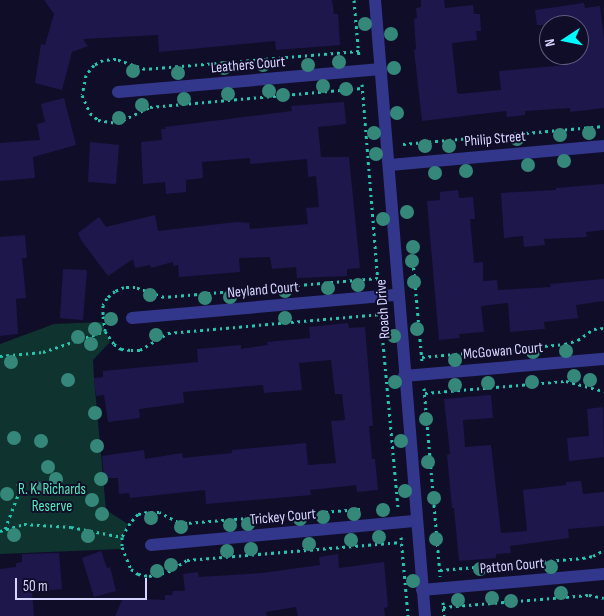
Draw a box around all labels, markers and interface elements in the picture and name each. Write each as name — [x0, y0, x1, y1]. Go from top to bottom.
north arrow — [539, 15, 589, 65]
text: N — [541, 37, 559, 48]
street label: Leathers Court — [210, 53, 286, 77]
street label: Philip Street — [463, 127, 527, 151]
street label: Neyland Court — [227, 278, 299, 302]
street label: Roach Drive — [372, 279, 394, 339]
street label: McGowan Court — [462, 339, 544, 363]
park label: R. K. Richards Reserve — [18, 480, 86, 515]
street label: Trickey Court — [249, 505, 317, 529]
street label: Patton Court — [479, 554, 545, 578]
scale bar — [18, 568, 150, 600]
text: 50 m — [23, 577, 48, 596]

